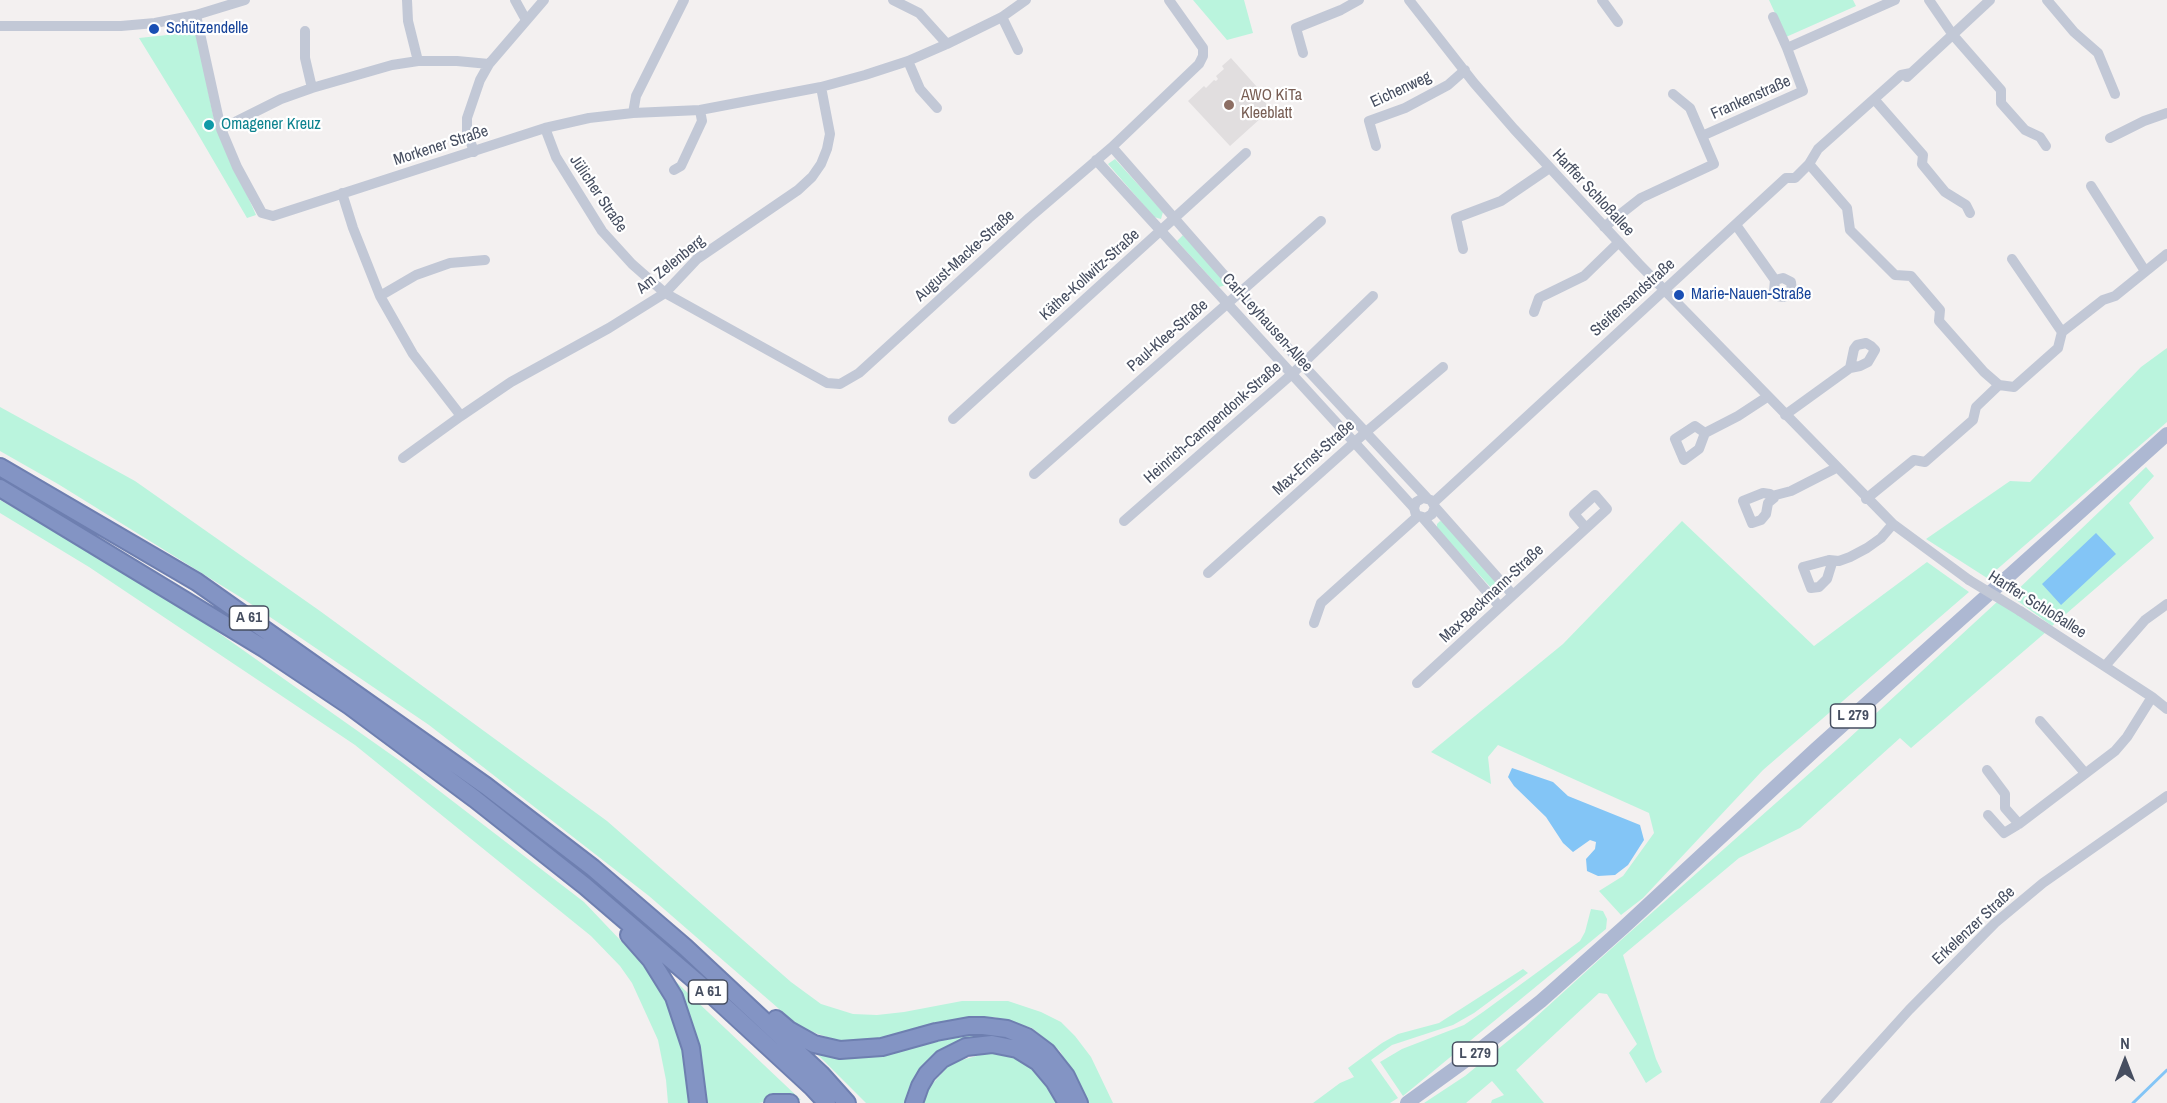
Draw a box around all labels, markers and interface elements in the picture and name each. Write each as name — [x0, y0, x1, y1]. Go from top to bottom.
place label: Schützendelle — [166, 19, 248, 39]
marker: Schützendelle — [147, 22, 161, 36]
street label: Eichenweg — [1368, 68, 1434, 112]
street label: Frankenstraße — [1708, 72, 1794, 124]
place label: AWO KiTa Kleeblatt — [1241, 86, 1302, 124]
marker: AWO KiTa Kleeblatt — [1222, 98, 1236, 112]
place label: Omagener Kreuz — [221, 115, 321, 135]
marker: Omagener Kreuz — [202, 118, 216, 132]
street label: Morkener Straße — [391, 122, 491, 170]
street label: Harffer Schloßallee — [1548, 145, 1638, 241]
street label: Jülicher Straße — [565, 152, 631, 236]
street label: August-Macke-Straße — [911, 206, 1019, 306]
street label: Käthe-Kollwitz-Straße — [1036, 225, 1144, 325]
street label: Am Zelenberg — [633, 232, 709, 298]
street label: Steifensandstraße — [1587, 255, 1679, 341]
street label: Carl-Leyhausen-Allee — [1218, 270, 1316, 376]
place label: Marie-Nauen-Straße — [1691, 285, 1811, 305]
marker: Marie-Nauen-Straße — [1672, 288, 1686, 302]
street label: Paul-Klee-Straße — [1124, 296, 1212, 376]
street label: Heinrich-Campendonk-Straße — [1140, 358, 1286, 488]
street label: Max-Ernst-Straße — [1269, 416, 1359, 500]
street label: Max-Beckmann-Straße — [1436, 541, 1548, 647]
street label: Harffer Schloßallee — [1984, 567, 2090, 643]
road number: A 61 — [230, 606, 268, 630]
road number: L 279 — [1830, 704, 1876, 728]
street label: Erkelenzer Straße — [1929, 883, 2019, 969]
road number: A 61 — [688, 980, 728, 1004]
north arrow — [2095, 1031, 2155, 1091]
text: N — [2120, 1032, 2130, 1054]
road number: L 279 — [1452, 1042, 1498, 1066]

